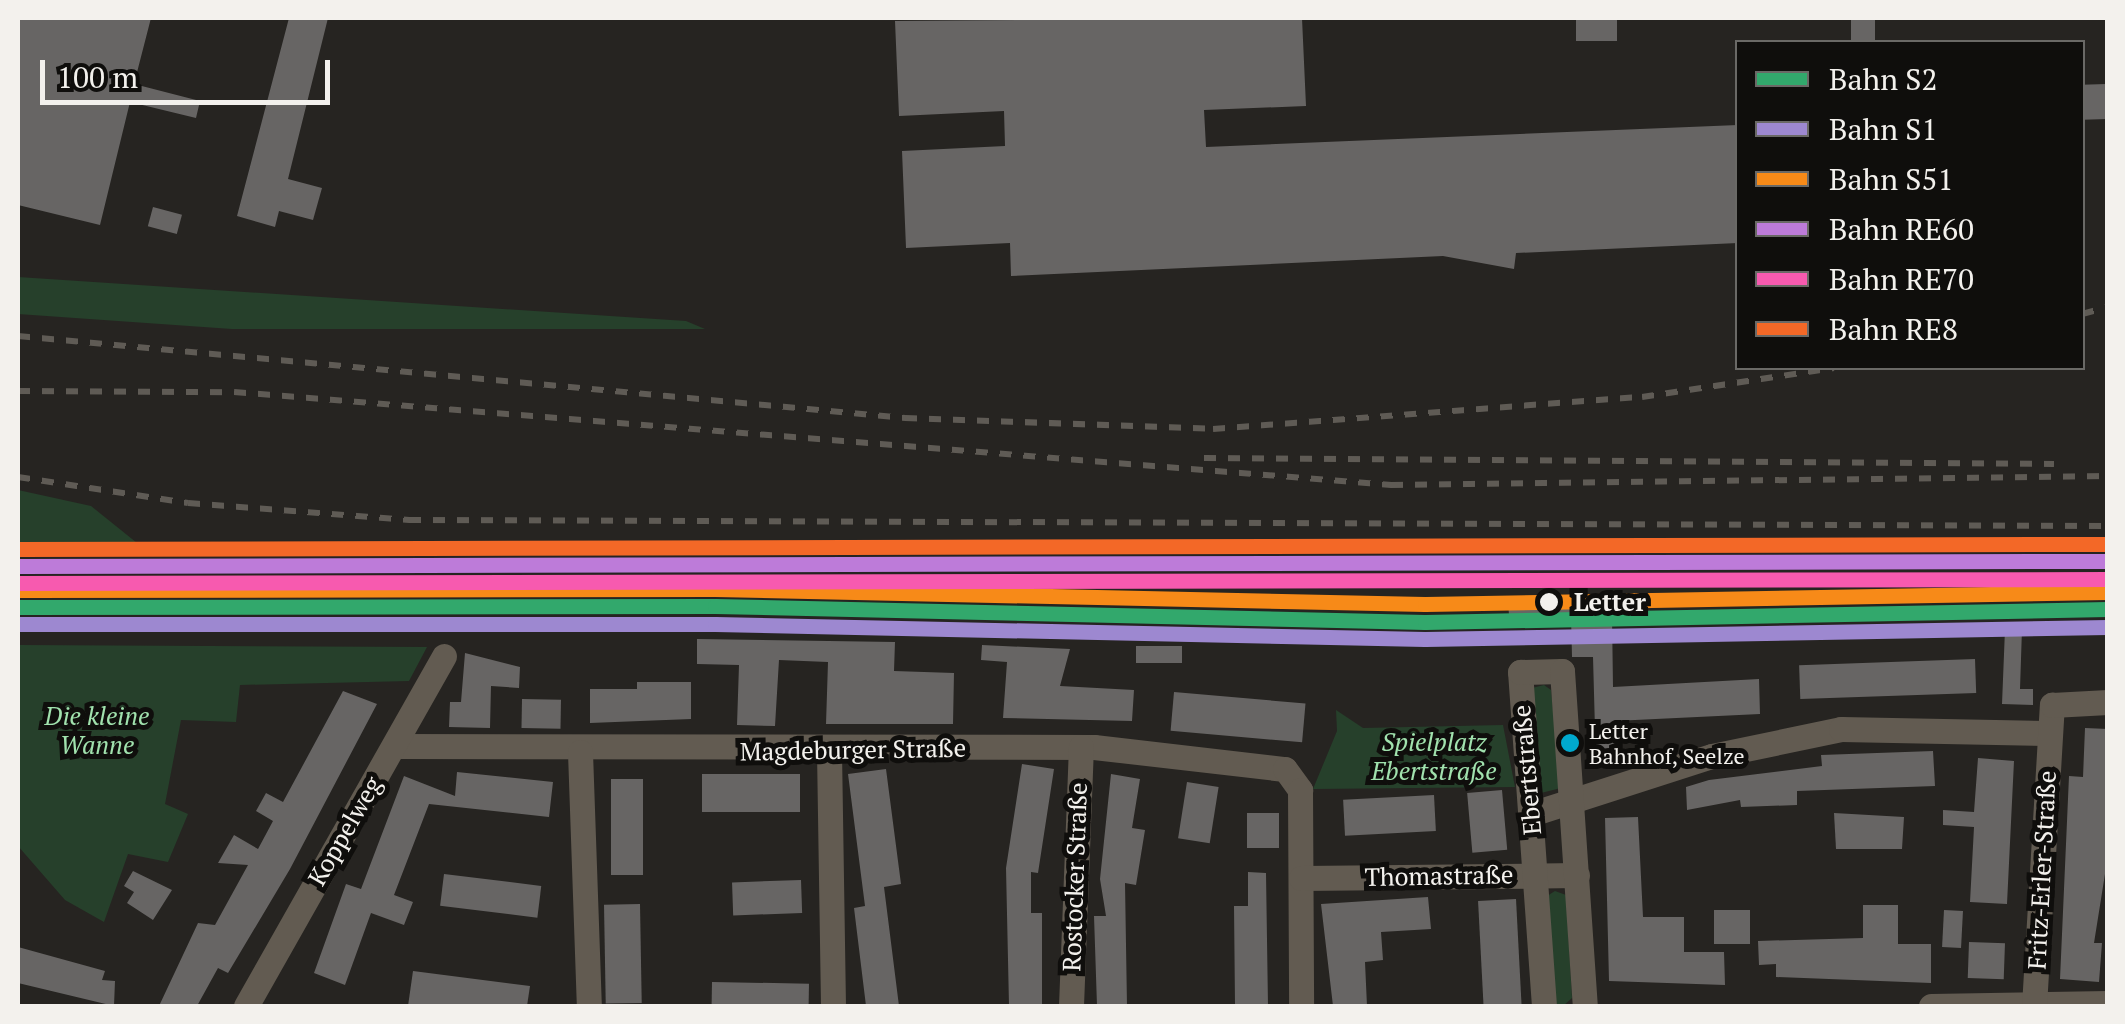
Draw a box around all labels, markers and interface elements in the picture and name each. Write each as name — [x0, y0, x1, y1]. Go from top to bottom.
scale bar — [45, 40, 335, 102]
legend — [1735, 40, 2085, 370]
text: 100 m — [57, 57, 138, 97]
text: Bahn S2 — [1829, 59, 1937, 99]
text: Bahn S1 — [1829, 109, 1937, 149]
text: Bahn S51 — [1829, 159, 1953, 199]
text: Bahn RE60 — [1829, 209, 1974, 249]
text: Bahn RE70 — [1829, 259, 1974, 299]
text: Bahn RE8 — [1829, 309, 1958, 349]
marker: Letter — [1533, 586, 1565, 618]
place label: Letter — [1574, 587, 1646, 617]
park label: Die kleine Wanne — [45, 702, 149, 761]
street label: Ebertstraße — [1506, 704, 1548, 836]
place label: Letter Bahnhof, Seelze — [1589, 717, 1745, 768]
park label: Spielplatz Ebertstraße — [1371, 728, 1497, 787]
street label: Magdeburger Straße — [740, 733, 966, 767]
marker: Letter Bahnhof, Seelze — [1560, 733, 1580, 753]
street label: Fritz-Erler-Straße — [2022, 770, 2062, 970]
street label: Koppelweg — [302, 771, 388, 891]
street label: Rostocker Straße — [1057, 782, 1093, 972]
street label: Thomastraße — [1364, 860, 1514, 892]

